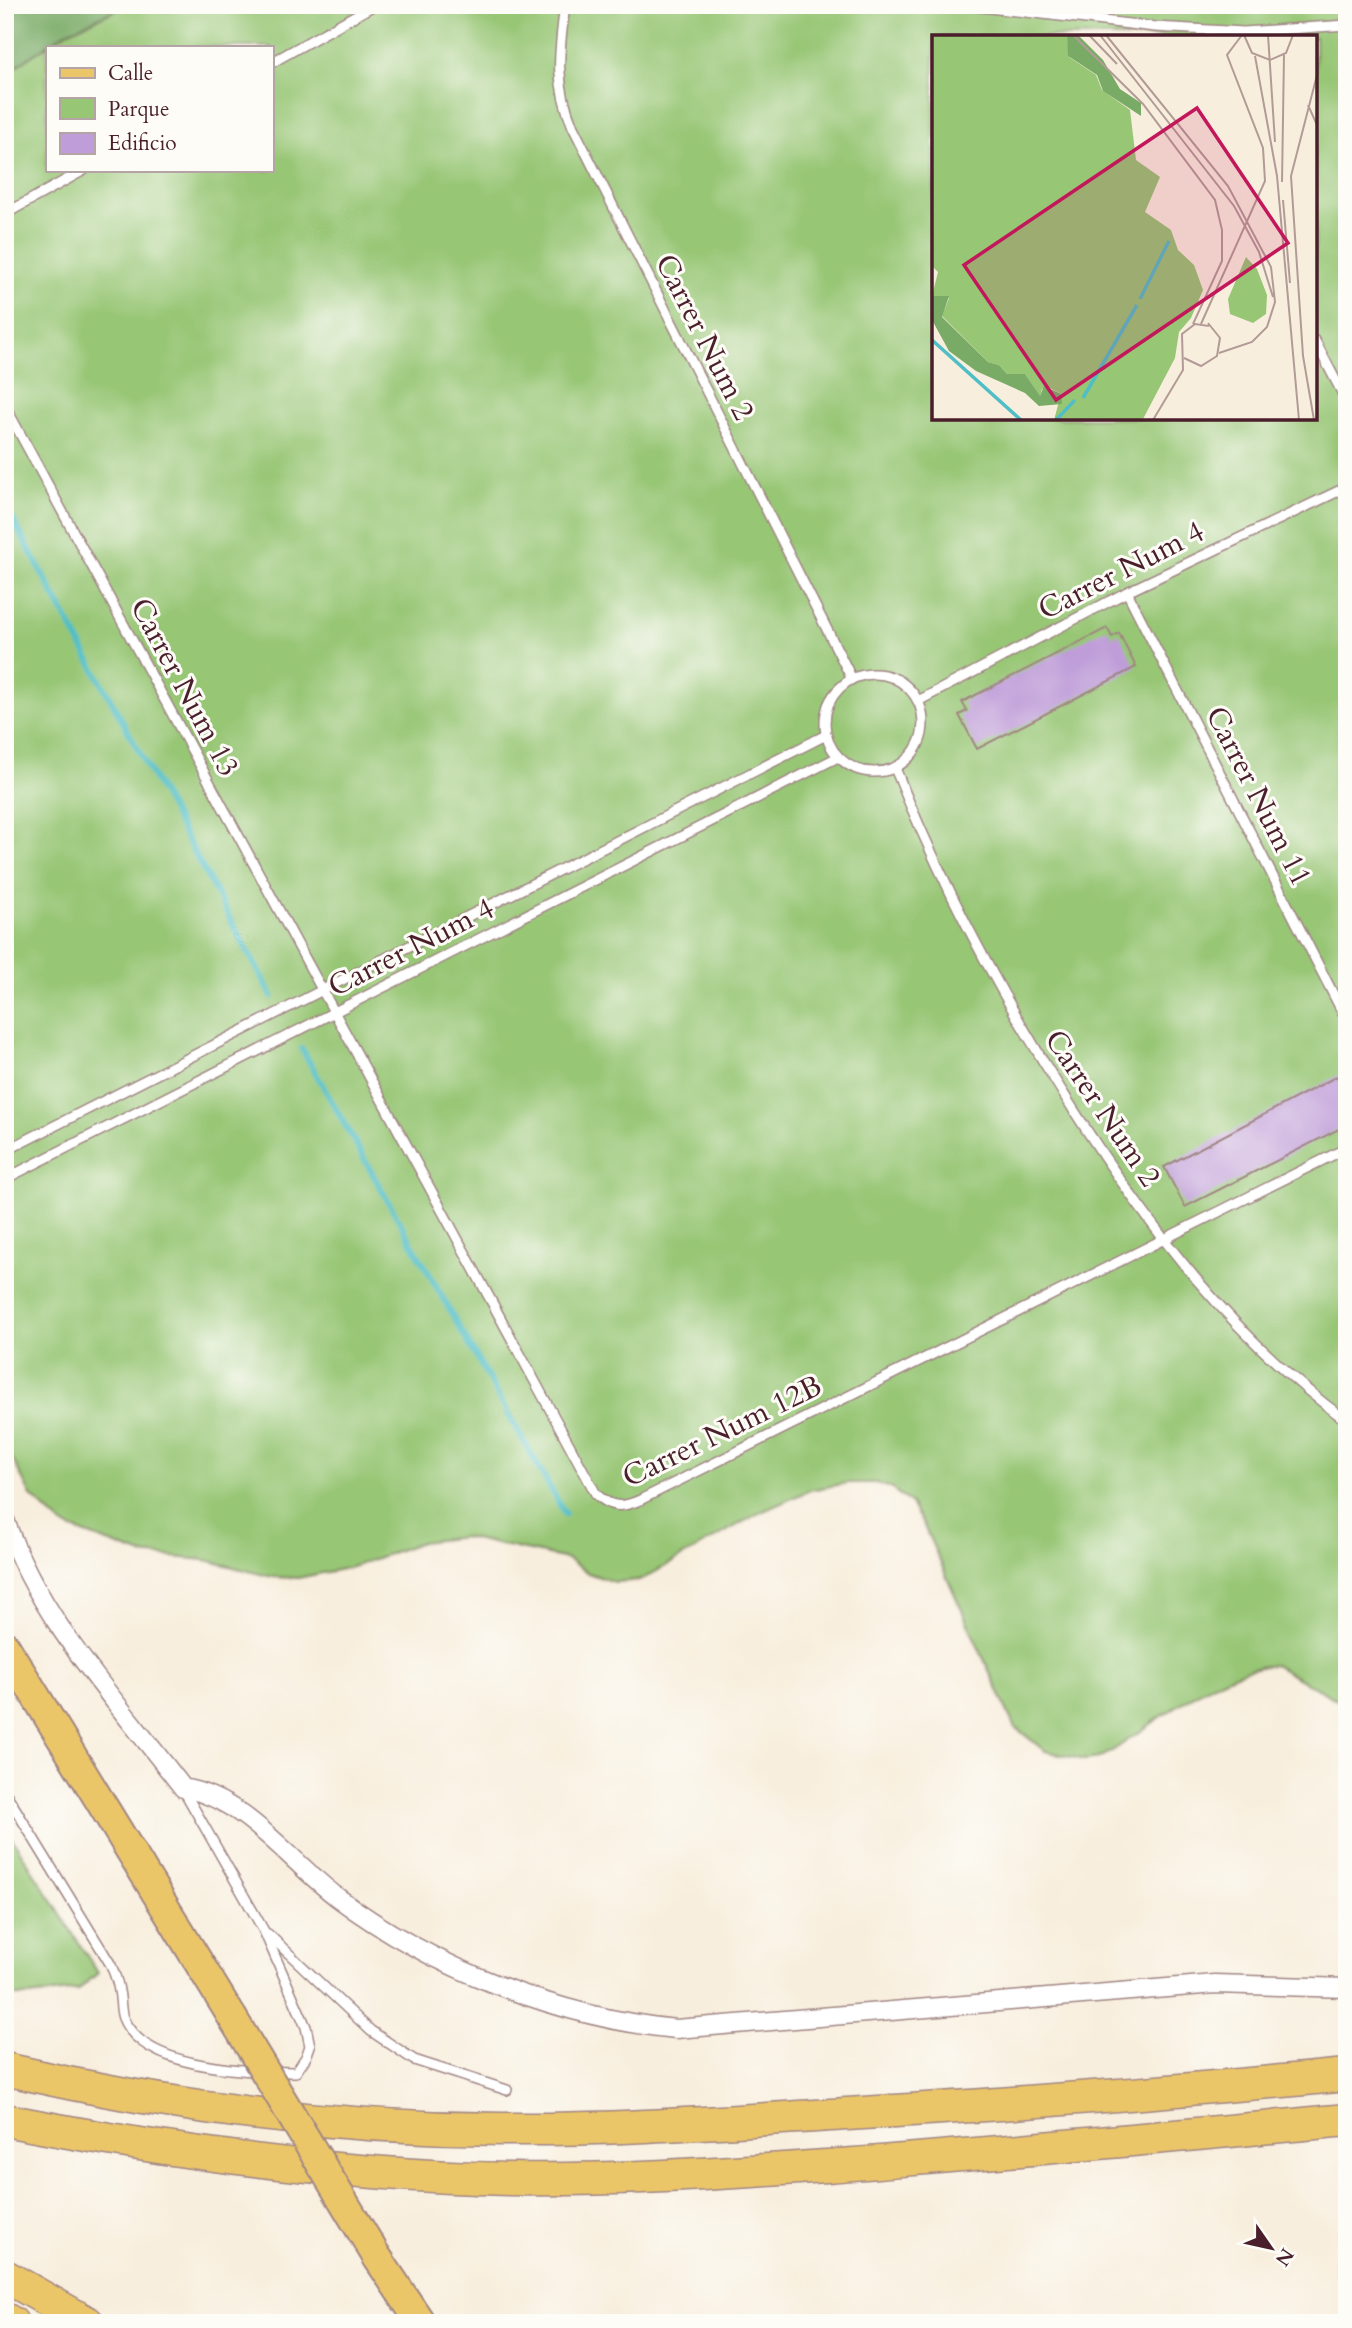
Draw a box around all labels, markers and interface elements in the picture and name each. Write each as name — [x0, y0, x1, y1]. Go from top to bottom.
inset map — [932, 35, 1317, 420]
legend — [46, 46, 273, 172]
text: Calle — [108, 59, 153, 88]
text: Parque — [108, 95, 169, 124]
text: Edificio — [108, 129, 177, 158]
street label: Carrer Num 2 — [645, 247, 764, 427]
street label: Carrer Num 4 — [1031, 511, 1211, 630]
street label: Carrer Num 13 — [120, 591, 249, 784]
street label: Carrer Num 11 — [1196, 699, 1321, 893]
street label: Carrer Num 4 — [321, 888, 501, 1007]
street label: Carrer Num 2 — [1035, 1022, 1170, 1195]
street label: Carrer Num 12B — [616, 1365, 829, 1497]
north arrow — [1236, 2212, 1306, 2282]
text: N — [1269, 2243, 1300, 2271]

